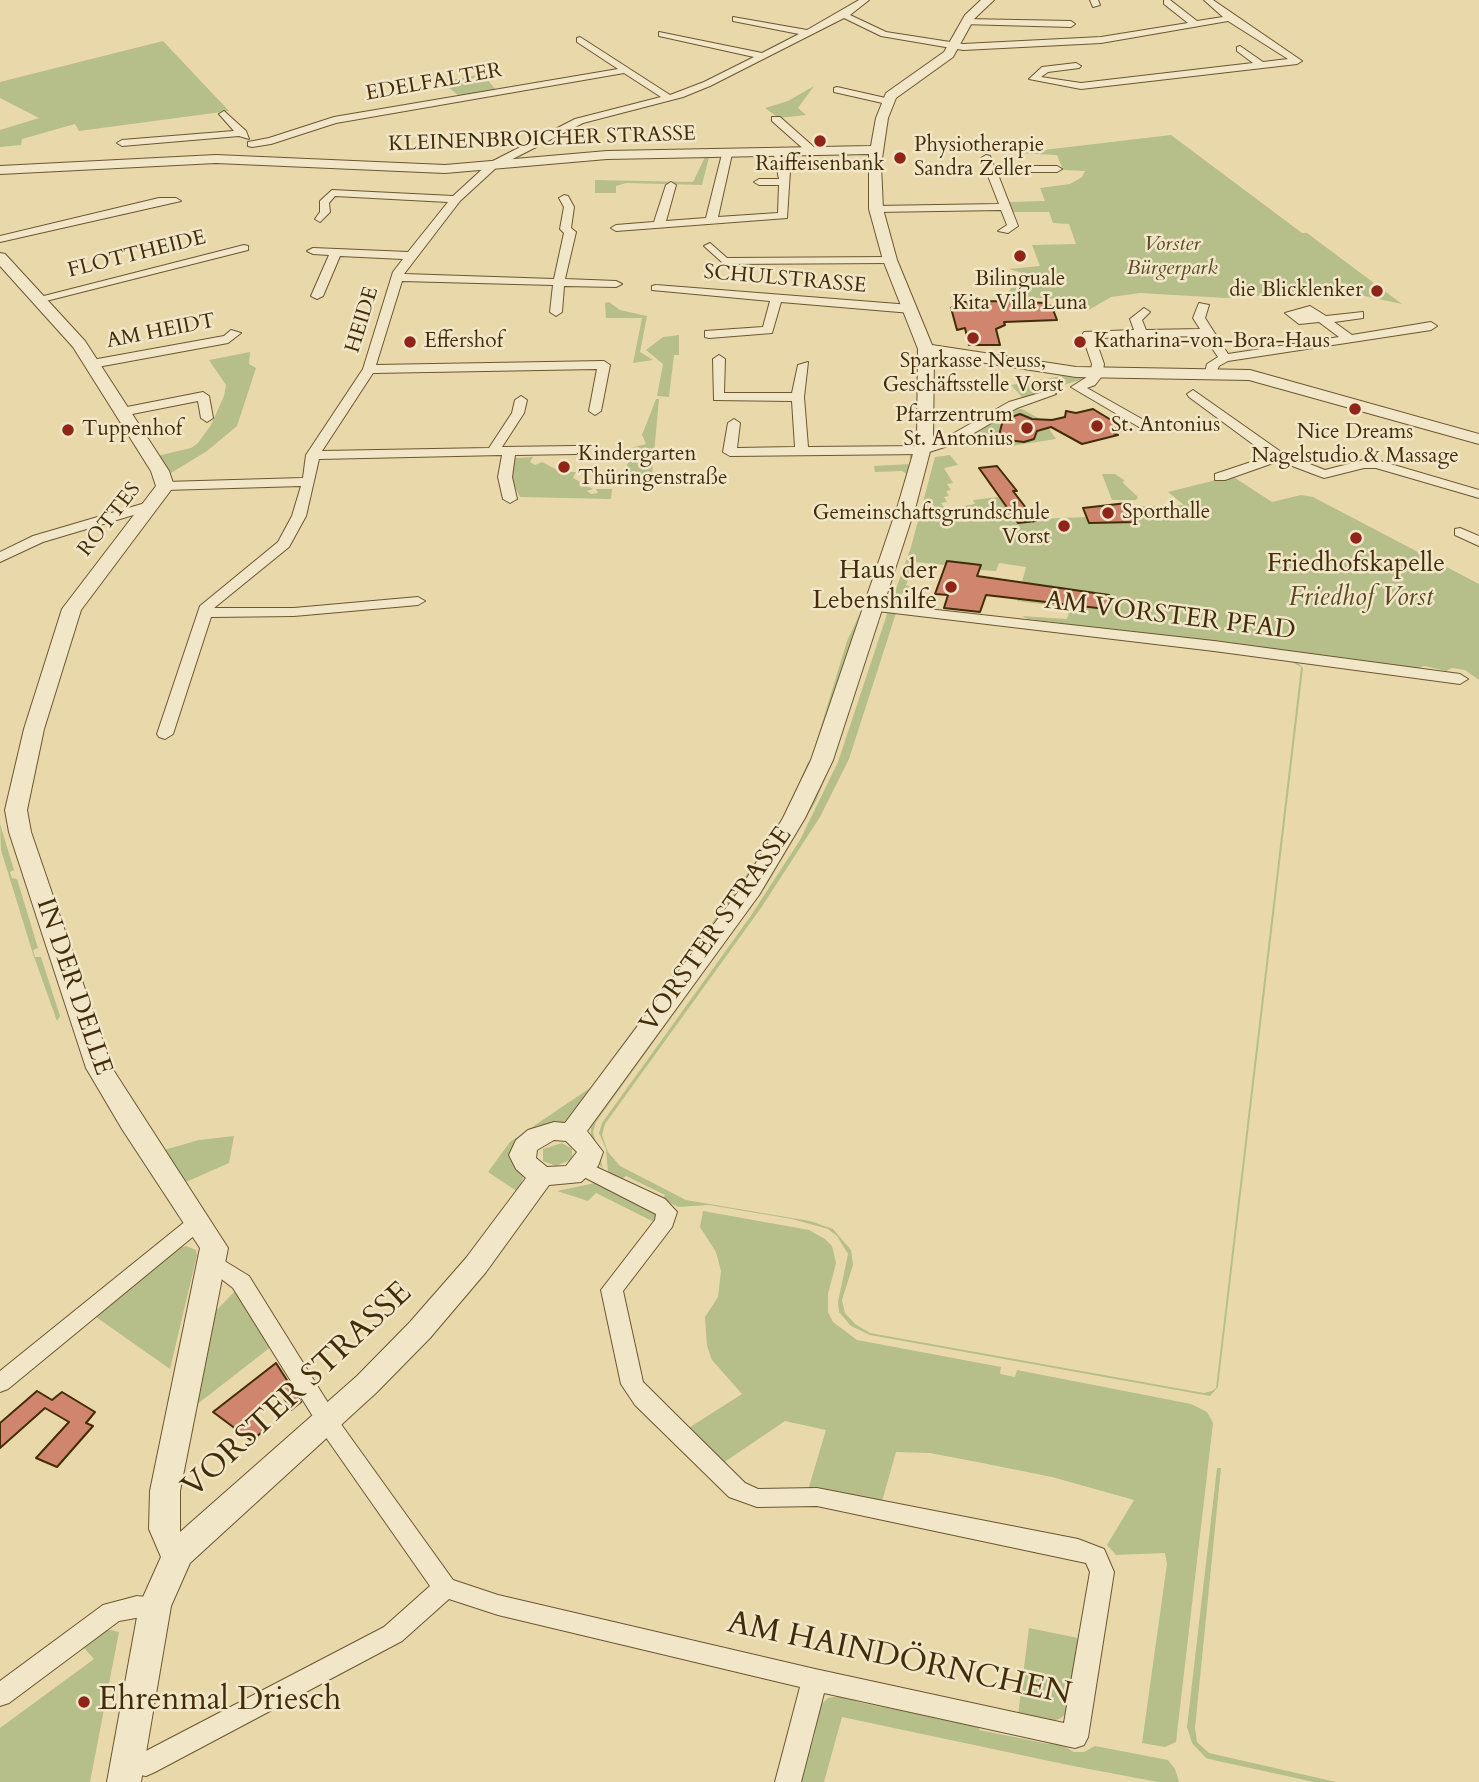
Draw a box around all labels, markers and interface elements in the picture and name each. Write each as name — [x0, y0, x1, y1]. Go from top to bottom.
street label: EDELFALTER — [364, 59, 504, 107]
street label: KLEINENBROICHER STRASSE — [388, 122, 696, 158]
marker: Raiffeisenbank — [812, 133, 828, 149]
place label: Physiotherapie Sandra Zeller — [914, 133, 1044, 183]
marker: Physiotherapie Sandra Zeller — [892, 150, 908, 166]
place label: Raiffeisenbank — [755, 152, 885, 178]
street label: FLOTTHEIDE — [65, 226, 209, 284]
park label: Vorster Bürgerpark — [1126, 232, 1218, 282]
marker: Bilinguale Kita Villa Luna — [1012, 248, 1028, 264]
street label: SCHULSTRASSE — [703, 260, 867, 300]
place label: Bilinguale Kita Villa Luna — [953, 267, 1087, 317]
place label: die Blicklenker — [1229, 278, 1363, 304]
marker: die Blicklenker — [1369, 283, 1385, 299]
street label: HEIDE — [341, 284, 385, 356]
street label: AM HEIDT — [104, 309, 218, 355]
place label: Effershof — [424, 329, 503, 355]
place label: Katharina-von-Bora-Haus — [1094, 329, 1330, 355]
marker: Sparkasse Neuss, Geschäftsstelle Vorst — [965, 330, 981, 346]
marker: Effershof — [402, 334, 418, 350]
marker: Katharina-von-Bora-Haus — [1072, 334, 1088, 350]
place label: Sparkasse Neuss, Geschäftsstelle Vorst — [883, 349, 1063, 399]
marker: Nice Dreams Nagelstudio & Massage — [1347, 401, 1363, 417]
place label: Pfarrzentrum St. Antonius — [895, 403, 1013, 453]
place label: St. Antonius — [1111, 413, 1220, 439]
place label: Tuppenhof — [82, 417, 182, 443]
marker: St. Antonius — [1089, 418, 1105, 434]
marker: Pfarrzentrum St. Antonius — [1019, 420, 1035, 436]
place label: Nice Dreams Nagelstudio & Massage — [1251, 420, 1459, 470]
marker: Tuppenhof — [60, 422, 76, 438]
place label: Kindergarten Thüringenstraße — [578, 442, 728, 492]
marker: Kindergarten Thüringenstraße — [556, 459, 572, 475]
street label: ROTTES — [73, 478, 147, 562]
place label: Sporthalle — [1122, 500, 1210, 526]
place label: Gemeinschaftsgrundschule Vorst — [813, 501, 1050, 551]
marker: Sporthalle — [1100, 505, 1116, 521]
marker: Gemeinschaftsgrundschule Vorst — [1056, 518, 1072, 534]
marker: Friedhofskapelle — [1348, 530, 1364, 546]
place label: Friedhofskapelle — [1267, 549, 1445, 581]
place label: Haus der Lebenshilfe — [812, 556, 937, 618]
marker: Haus der Lebenshilfe — [943, 579, 959, 595]
park label: Friedhof Vorst — [1289, 583, 1433, 615]
street label: AM VORSTER PFAD — [1043, 586, 1297, 648]
street label: VORSTER STRASSE — [634, 821, 800, 1039]
street label: IN DER DELLE — [28, 895, 118, 1079]
street label: VORSTER STRASSE — [175, 1275, 421, 1507]
street label: AM HAINDÖRNCHEN — [724, 1605, 1074, 1715]
place label: Ehrenmal Driesch — [98, 1683, 341, 1721]
marker: Ehrenmal Driesch — [76, 1694, 92, 1710]

